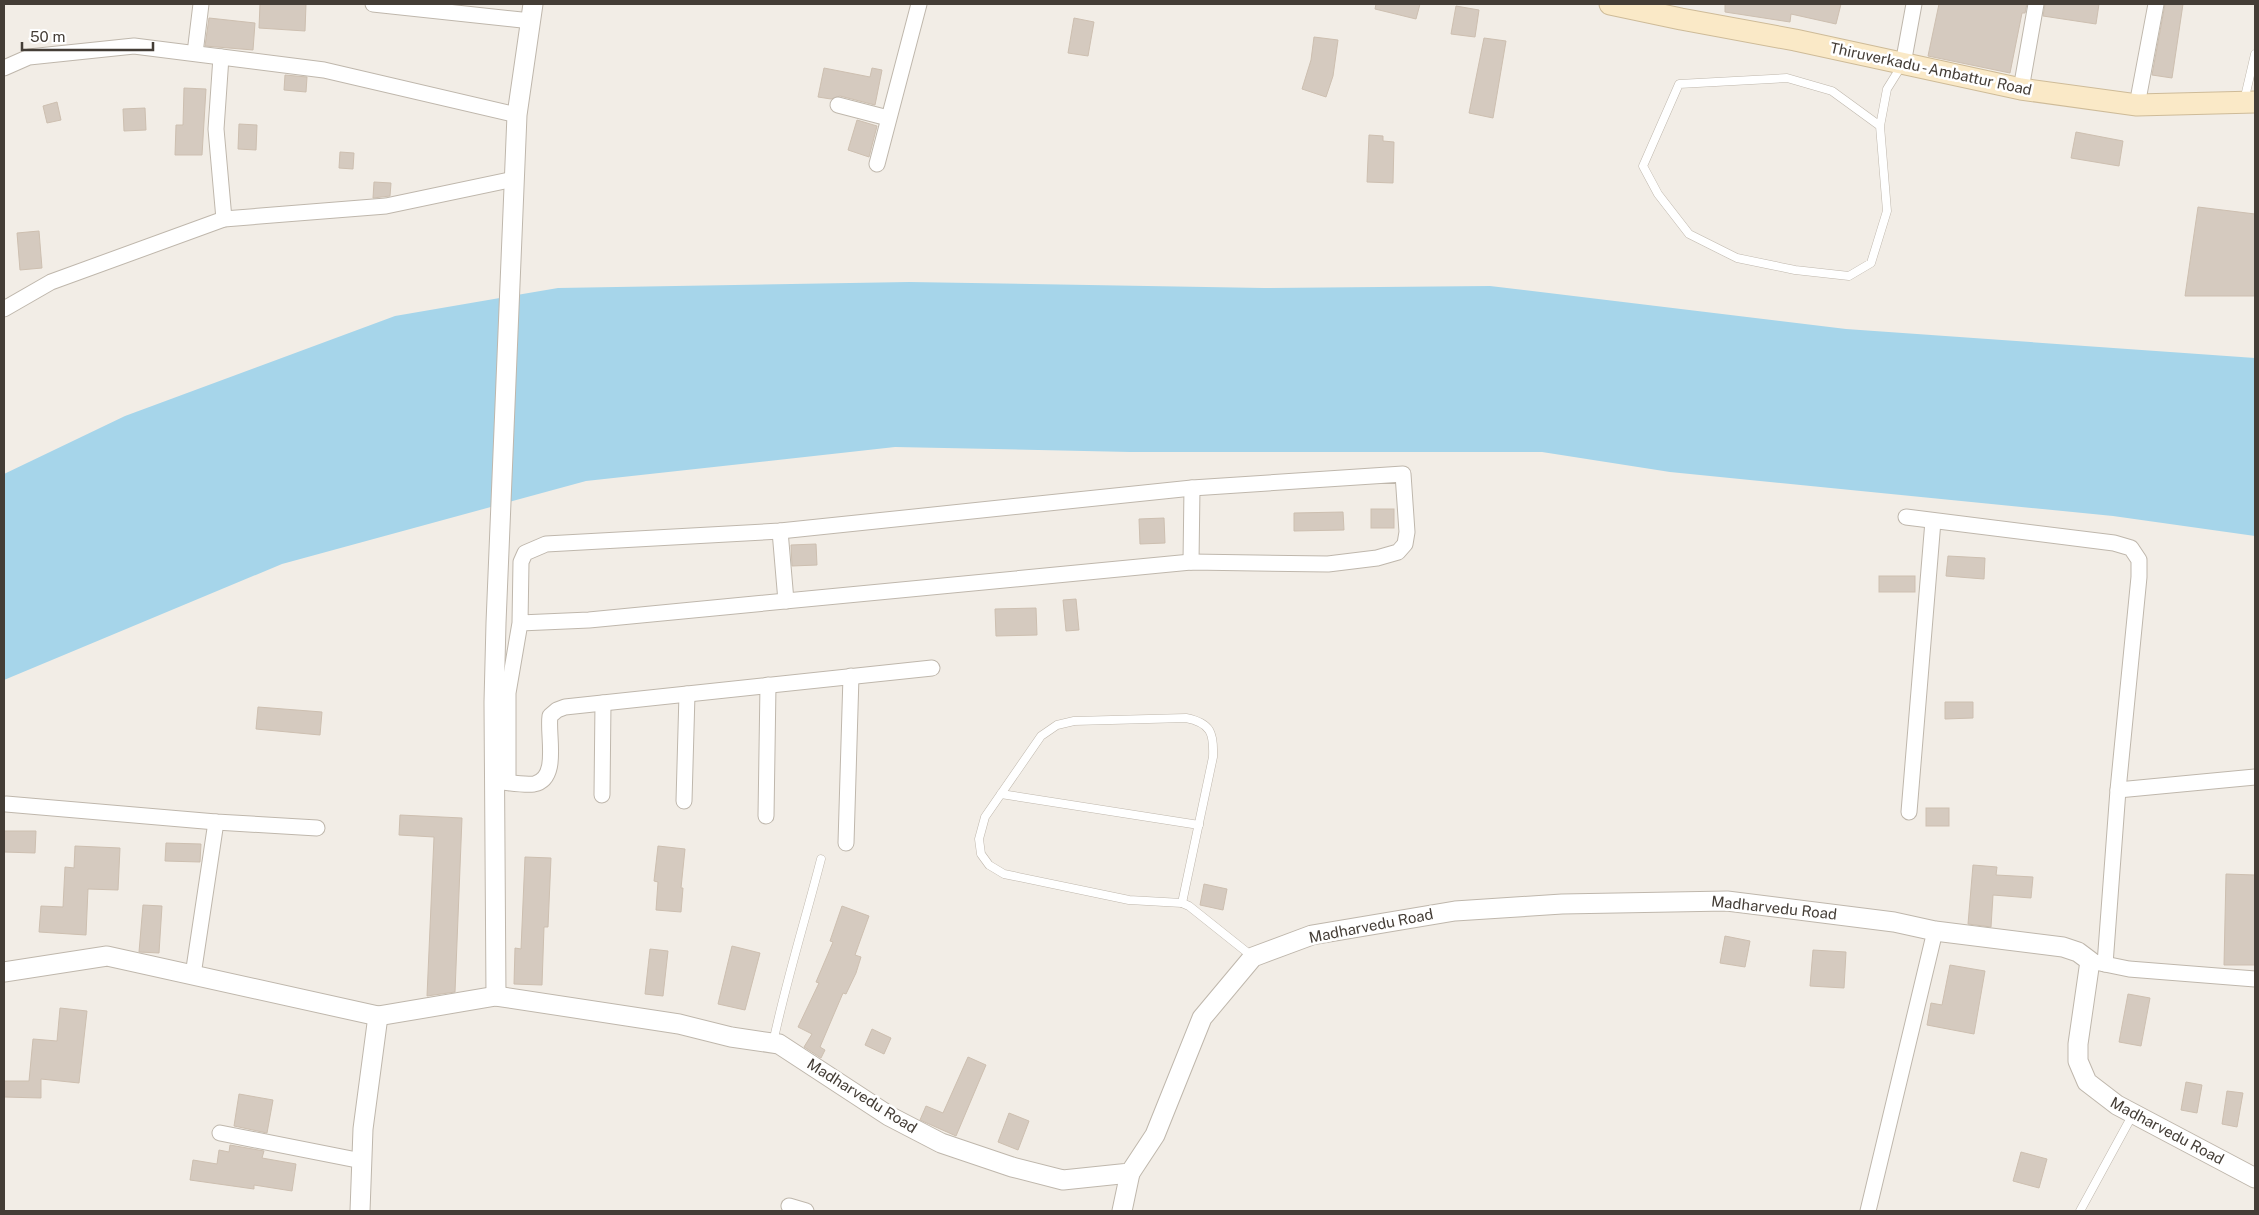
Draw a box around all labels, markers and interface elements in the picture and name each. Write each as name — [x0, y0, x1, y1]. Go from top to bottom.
scale bar — [22, 20, 154, 52]
text: 50 m — [30, 28, 65, 45]
street label: Thiruverkadu - Ambattur Road — [1829, 39, 2034, 98]
street label: Madharvedu Road — [1710, 892, 1838, 923]
street label: Madharvedu Road — [1307, 905, 1435, 946]
street label: Madharvedu Road — [804, 1055, 920, 1136]
street label: Madharvedu Road — [2107, 1093, 2227, 1168]

